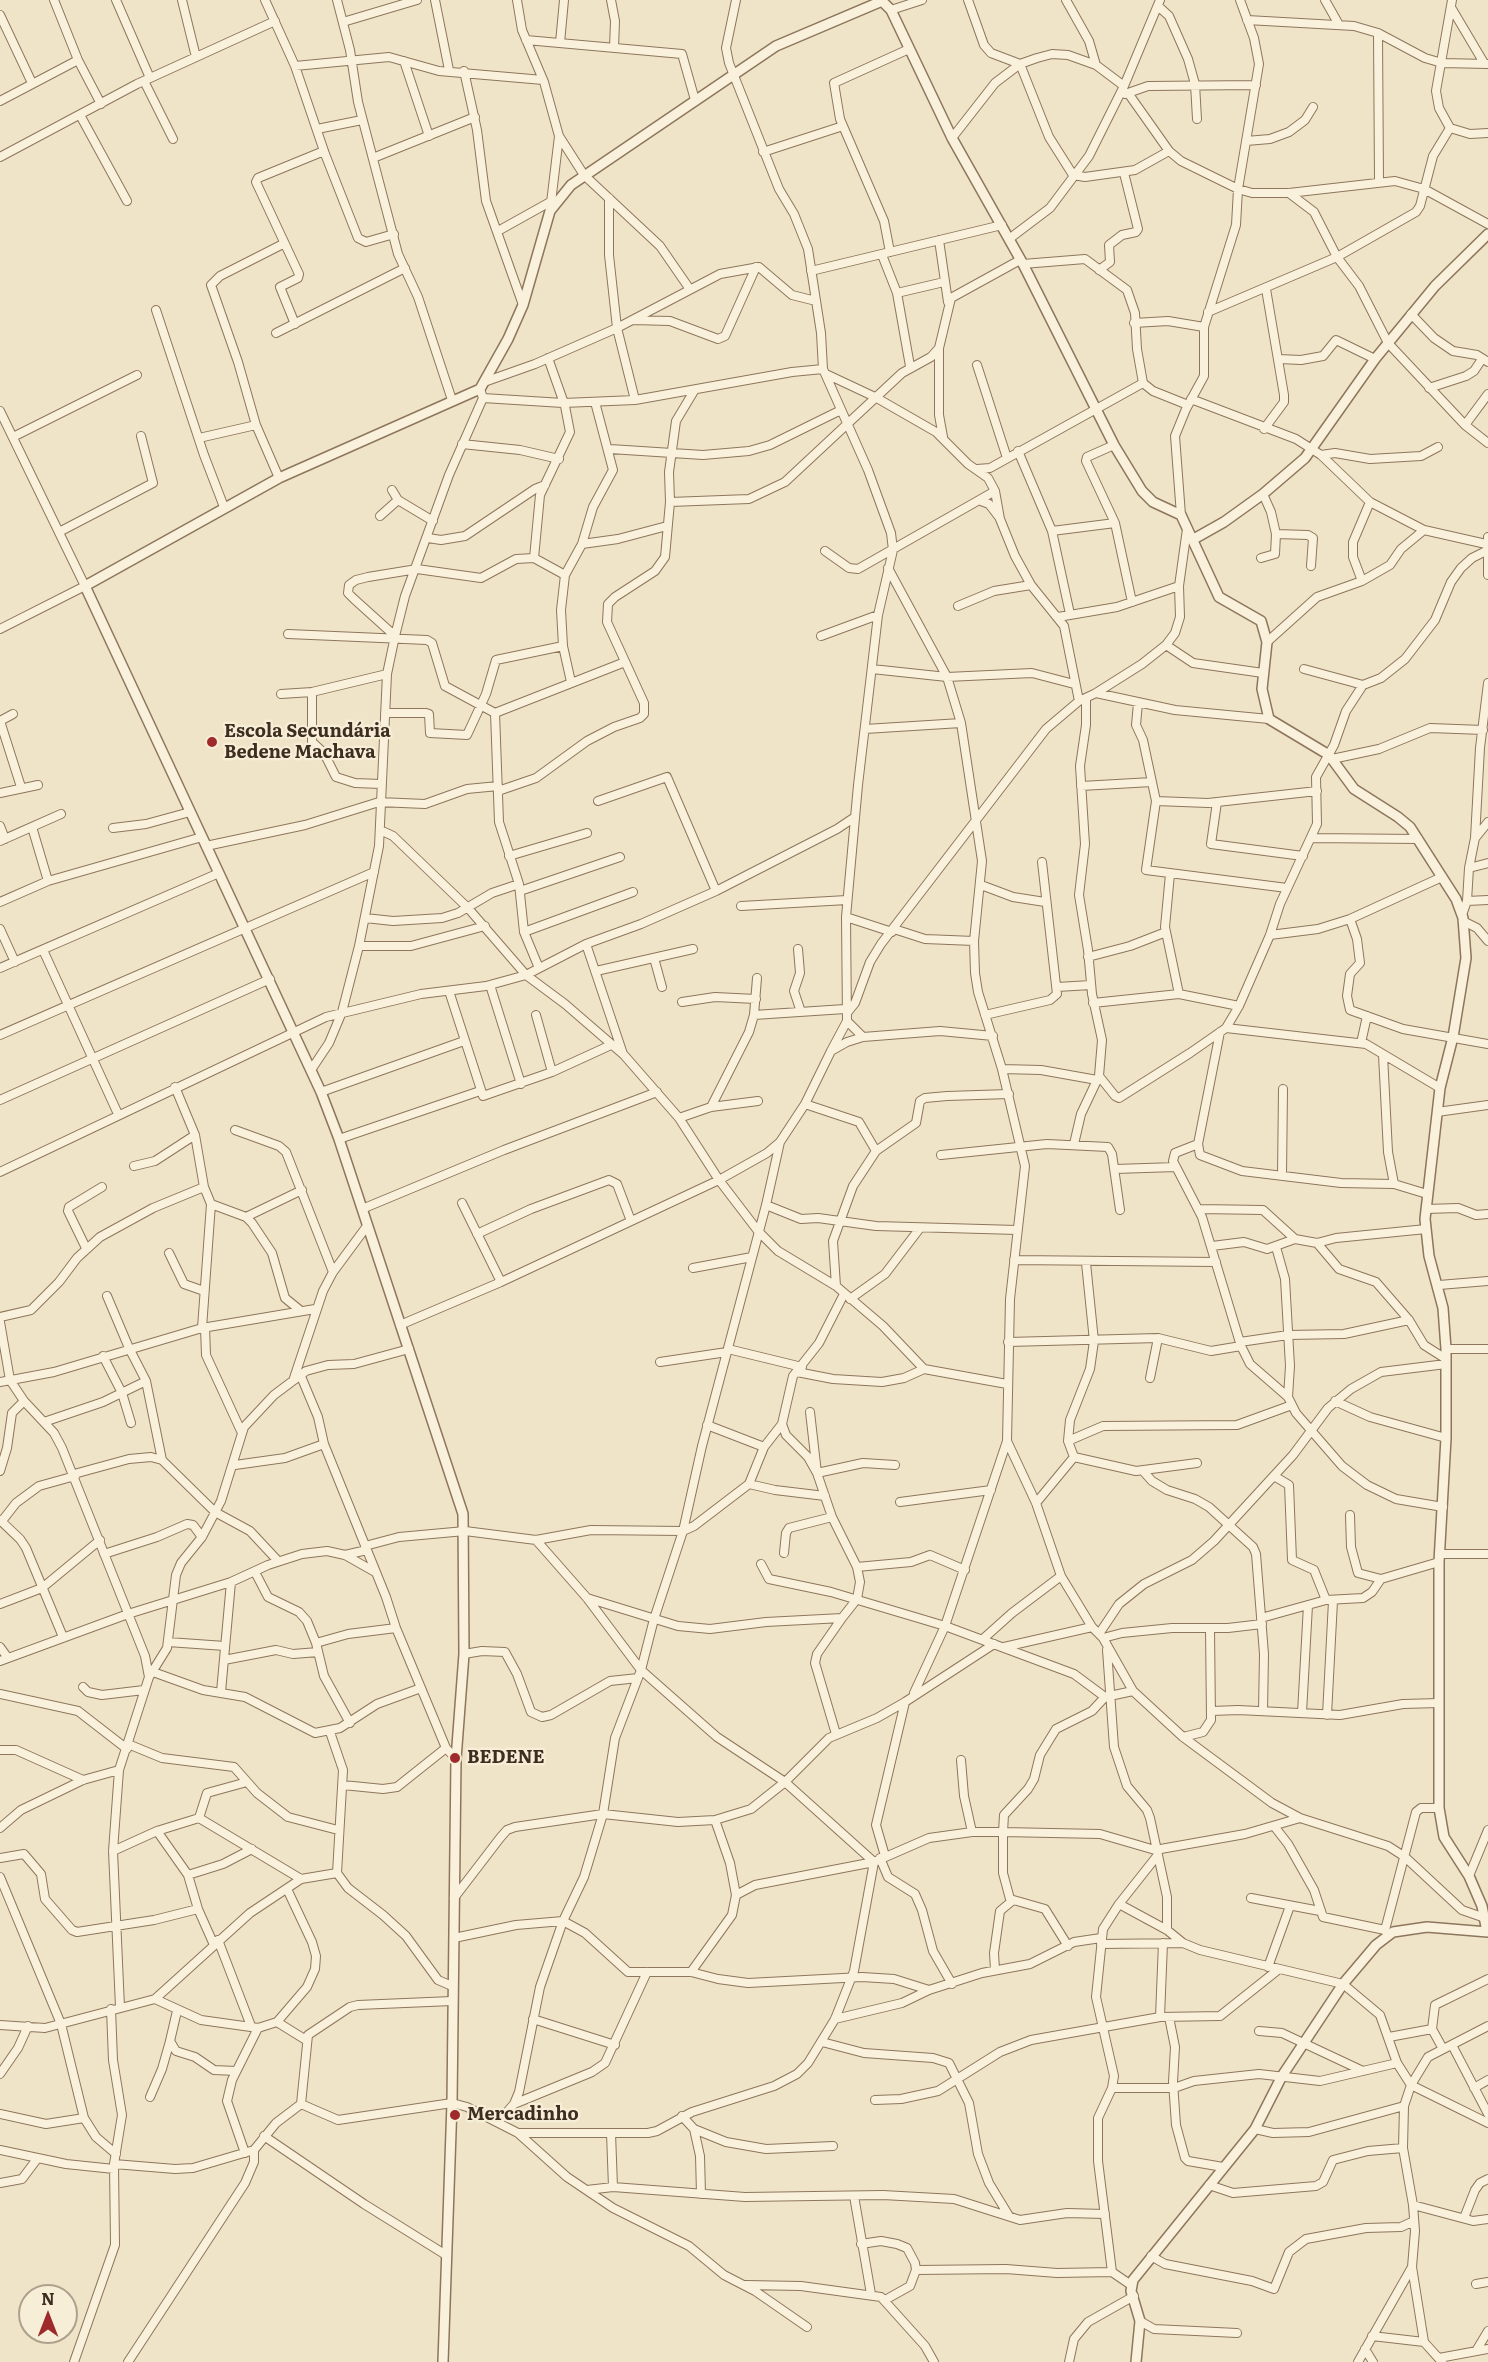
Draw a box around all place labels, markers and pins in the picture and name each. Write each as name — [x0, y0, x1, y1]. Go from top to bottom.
place label: Escola Secundária Bedene Machava — [224, 721, 391, 764]
marker: Escola Secundária Bedene Machava — [205, 735, 219, 749]
place label: BEDENE — [467, 1747, 544, 1769]
marker: BEDENE — [448, 1751, 462, 1765]
place label: Mercadinho — [467, 2104, 579, 2126]
marker: Mercadinho — [448, 2108, 462, 2122]

